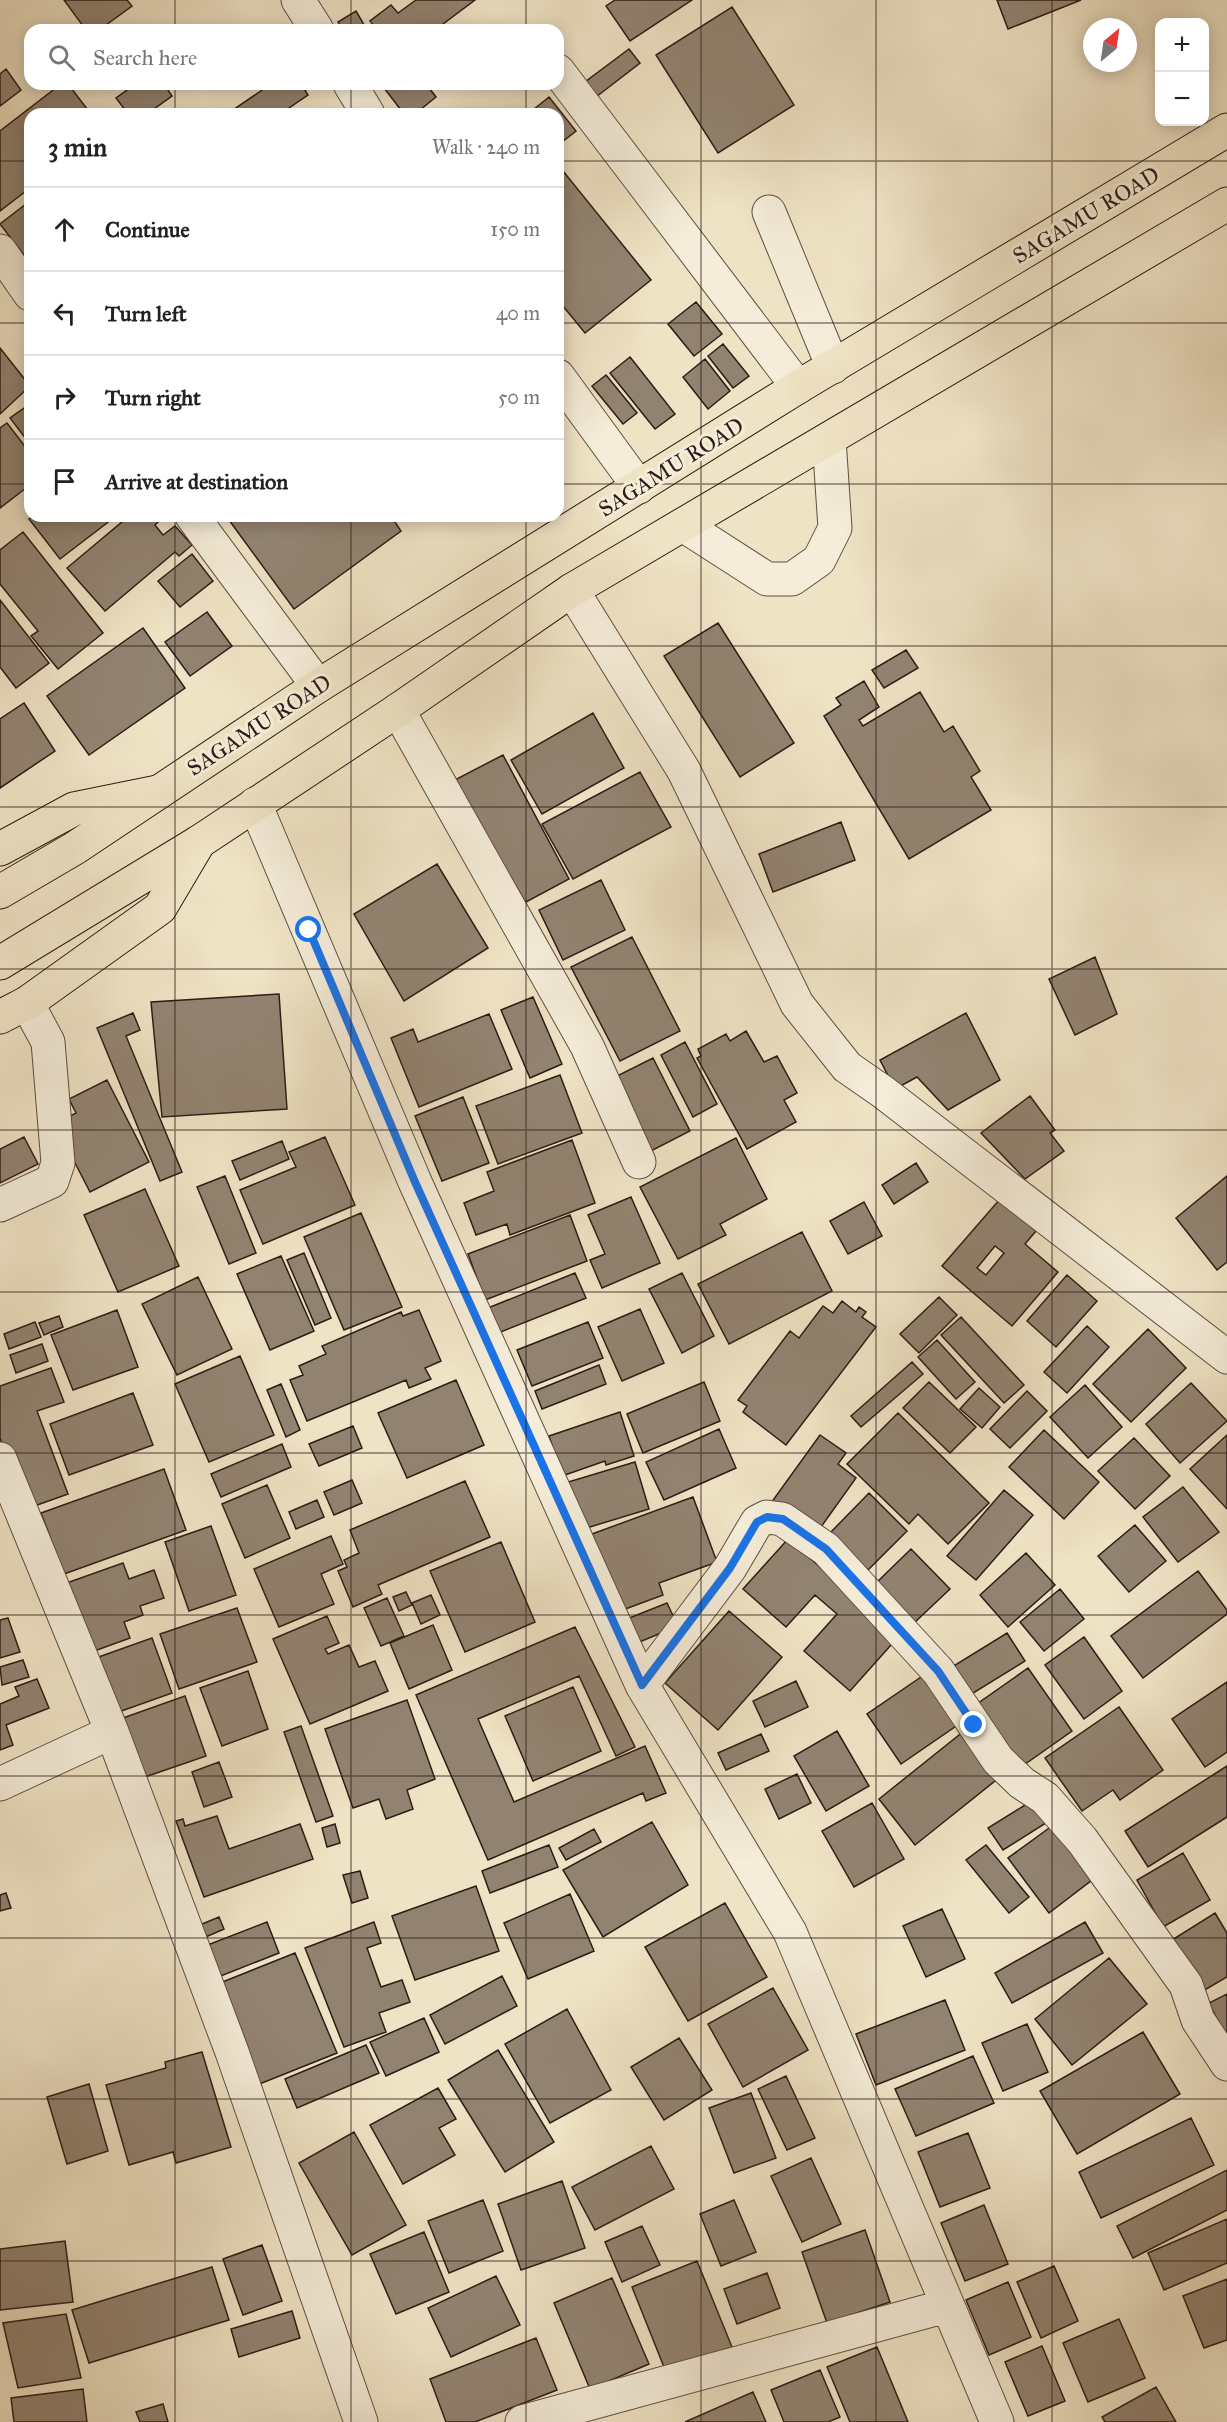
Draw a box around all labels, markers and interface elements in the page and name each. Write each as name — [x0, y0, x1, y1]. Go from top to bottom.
north arrow — [1083, 18, 1137, 72]
map controls — [1155, 18, 1209, 126]
button: + — [1155, 18, 1209, 72]
search box — [24, 24, 564, 90]
icon: search — [45, 41, 78, 74]
text: Search here — [93, 44, 197, 71]
button: − — [1155, 72, 1209, 126]
text: 3 min — [48, 131, 107, 163]
text: Walk · 240 m — [432, 135, 540, 159]
street label: SAGAMU ROAD — [1008, 161, 1164, 269]
icon: ahead — [48, 213, 81, 246]
text: Continue — [105, 216, 190, 243]
text: 150 m — [490, 217, 540, 241]
icon: left — [48, 297, 81, 330]
text: Turn left — [105, 300, 187, 327]
text: 40 m — [496, 301, 540, 325]
icon: right — [48, 381, 81, 414]
text: Turn right — [105, 384, 201, 411]
text: 50 m — [498, 385, 540, 409]
street label: SAGAMU ROAD — [593, 411, 749, 523]
icon: arrive — [48, 465, 81, 498]
text: Arrive at destination — [105, 468, 288, 495]
street label: SAGAMU ROAD — [182, 668, 336, 782]
route start — [295, 916, 321, 942]
route end — [960, 1711, 986, 1737]

